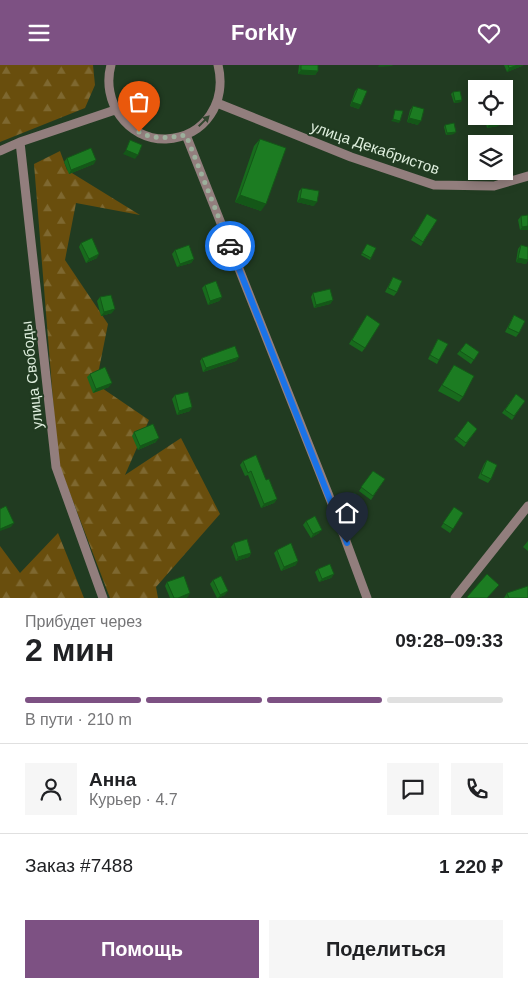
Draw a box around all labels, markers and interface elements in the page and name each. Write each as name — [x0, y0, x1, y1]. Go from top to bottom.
icon: menu — [25, 19, 53, 47]
icon: heart — [475, 19, 503, 47]
text: Forkly — [231, 20, 297, 45]
map controls — [468, 80, 513, 180]
button: locate — [468, 80, 513, 125]
pin — [118, 81, 160, 132]
icon: bag — [125, 88, 153, 116]
one-way arrow — [198, 116, 210, 128]
street label: улица Декабристов — [309, 118, 442, 178]
button: layers — [468, 135, 513, 180]
courier — [205, 221, 255, 271]
icon: car — [216, 232, 244, 260]
street label: улица Свободы — [17, 320, 46, 430]
pin — [326, 492, 368, 543]
icon: home — [333, 499, 361, 527]
text: Прибудет через — [25, 613, 142, 630]
text: 09:28–09:33 — [395, 630, 503, 651]
text: 2 мин — [25, 632, 114, 668]
text: В пути · 210 m — [25, 711, 132, 728]
button: person — [25, 763, 77, 815]
button: chat — [387, 763, 439, 815]
button: phone — [451, 763, 503, 815]
text: Анна — [89, 769, 136, 790]
text: Курьер · 4.7 — [89, 791, 178, 808]
text: Заказ #7488 — [25, 855, 133, 876]
text: 1 220 ₽ — [439, 856, 503, 877]
button: Помощь — [25, 920, 259, 978]
button: Поделиться — [269, 920, 503, 978]

